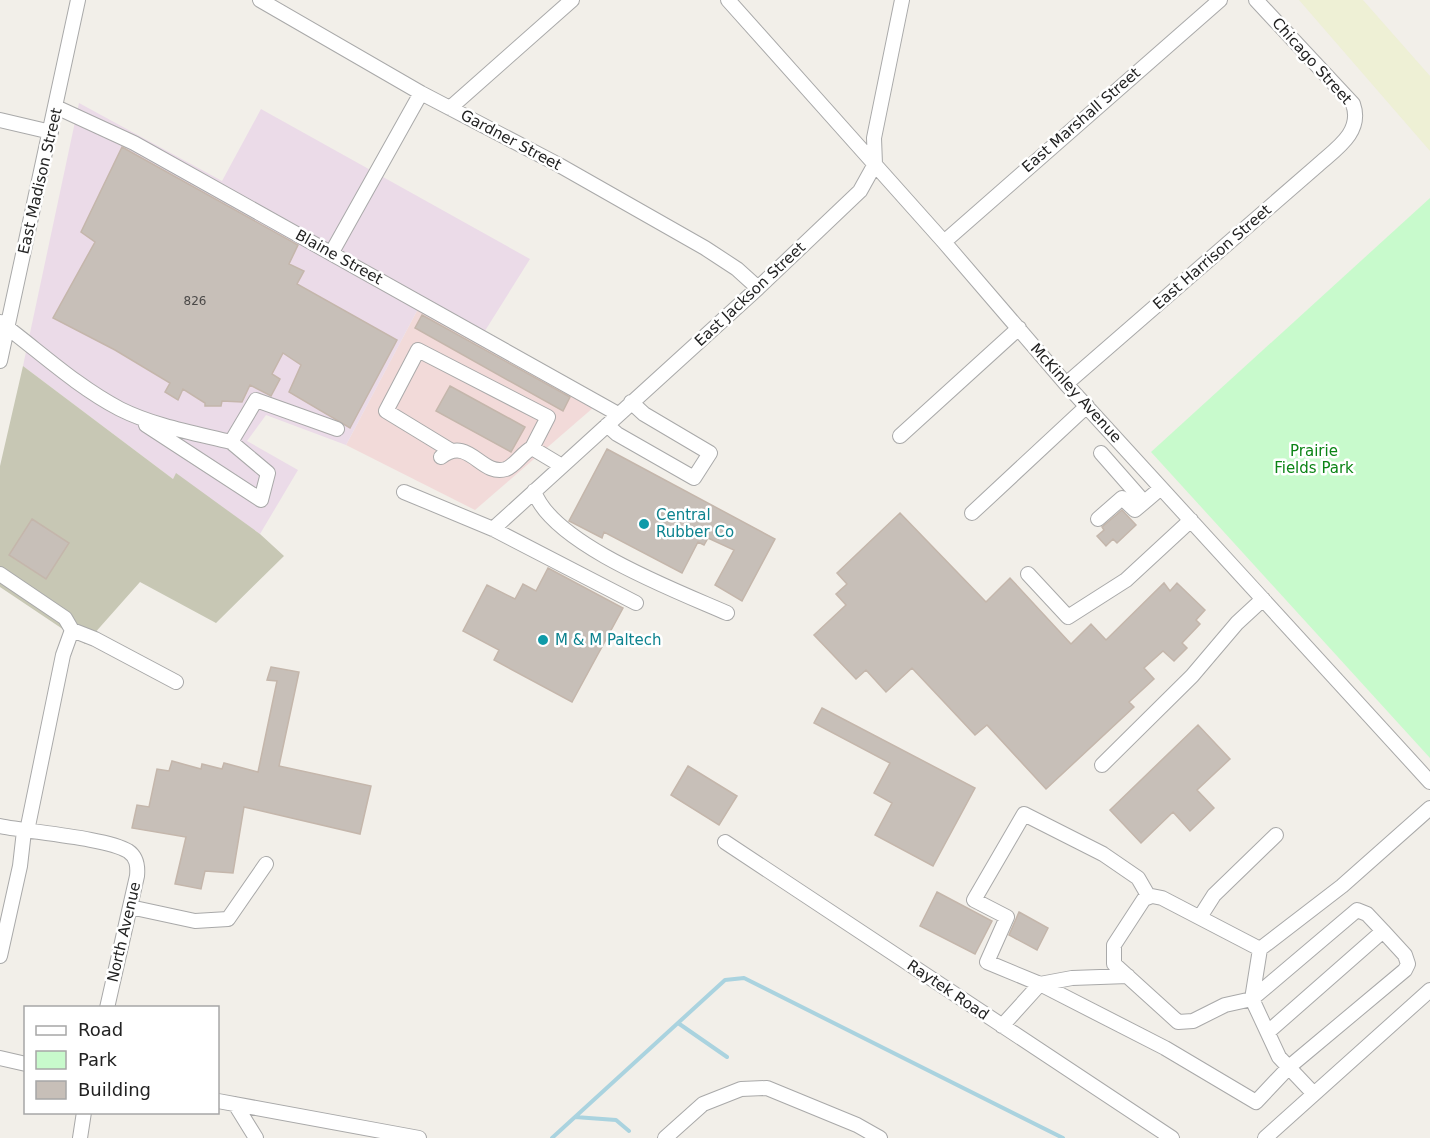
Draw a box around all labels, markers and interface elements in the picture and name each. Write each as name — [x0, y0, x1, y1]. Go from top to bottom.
street label: Chicago Street — [1268, 14, 1356, 108]
street label: East Marshall Street — [1018, 64, 1144, 176]
street label: East Madison Street — [14, 106, 66, 256]
street label: Gardner Street — [458, 106, 565, 174]
street label: East Harrison Street — [1149, 201, 1275, 313]
street label: Blaine Street — [292, 226, 386, 288]
street label: East Jackson Street — [691, 238, 809, 350]
house number: 826 — [184, 294, 206, 308]
street label: McKinley Avenue — [1027, 340, 1125, 446]
park label: Prairie Fields Park — [1274, 442, 1354, 477]
place label: Central Rubber Co — [656, 506, 734, 541]
marker: Central Rubber Co — [637, 517, 651, 531]
place label: M & M Paltech — [555, 631, 661, 649]
marker: M & M Paltech — [536, 633, 550, 647]
street label: North Avenue — [104, 880, 144, 984]
street label: Raytek Road — [904, 956, 992, 1024]
legend — [24, 1006, 219, 1114]
text: Road — [78, 1019, 123, 1040]
text: Park — [78, 1049, 117, 1070]
text: Building — [78, 1079, 151, 1100]

